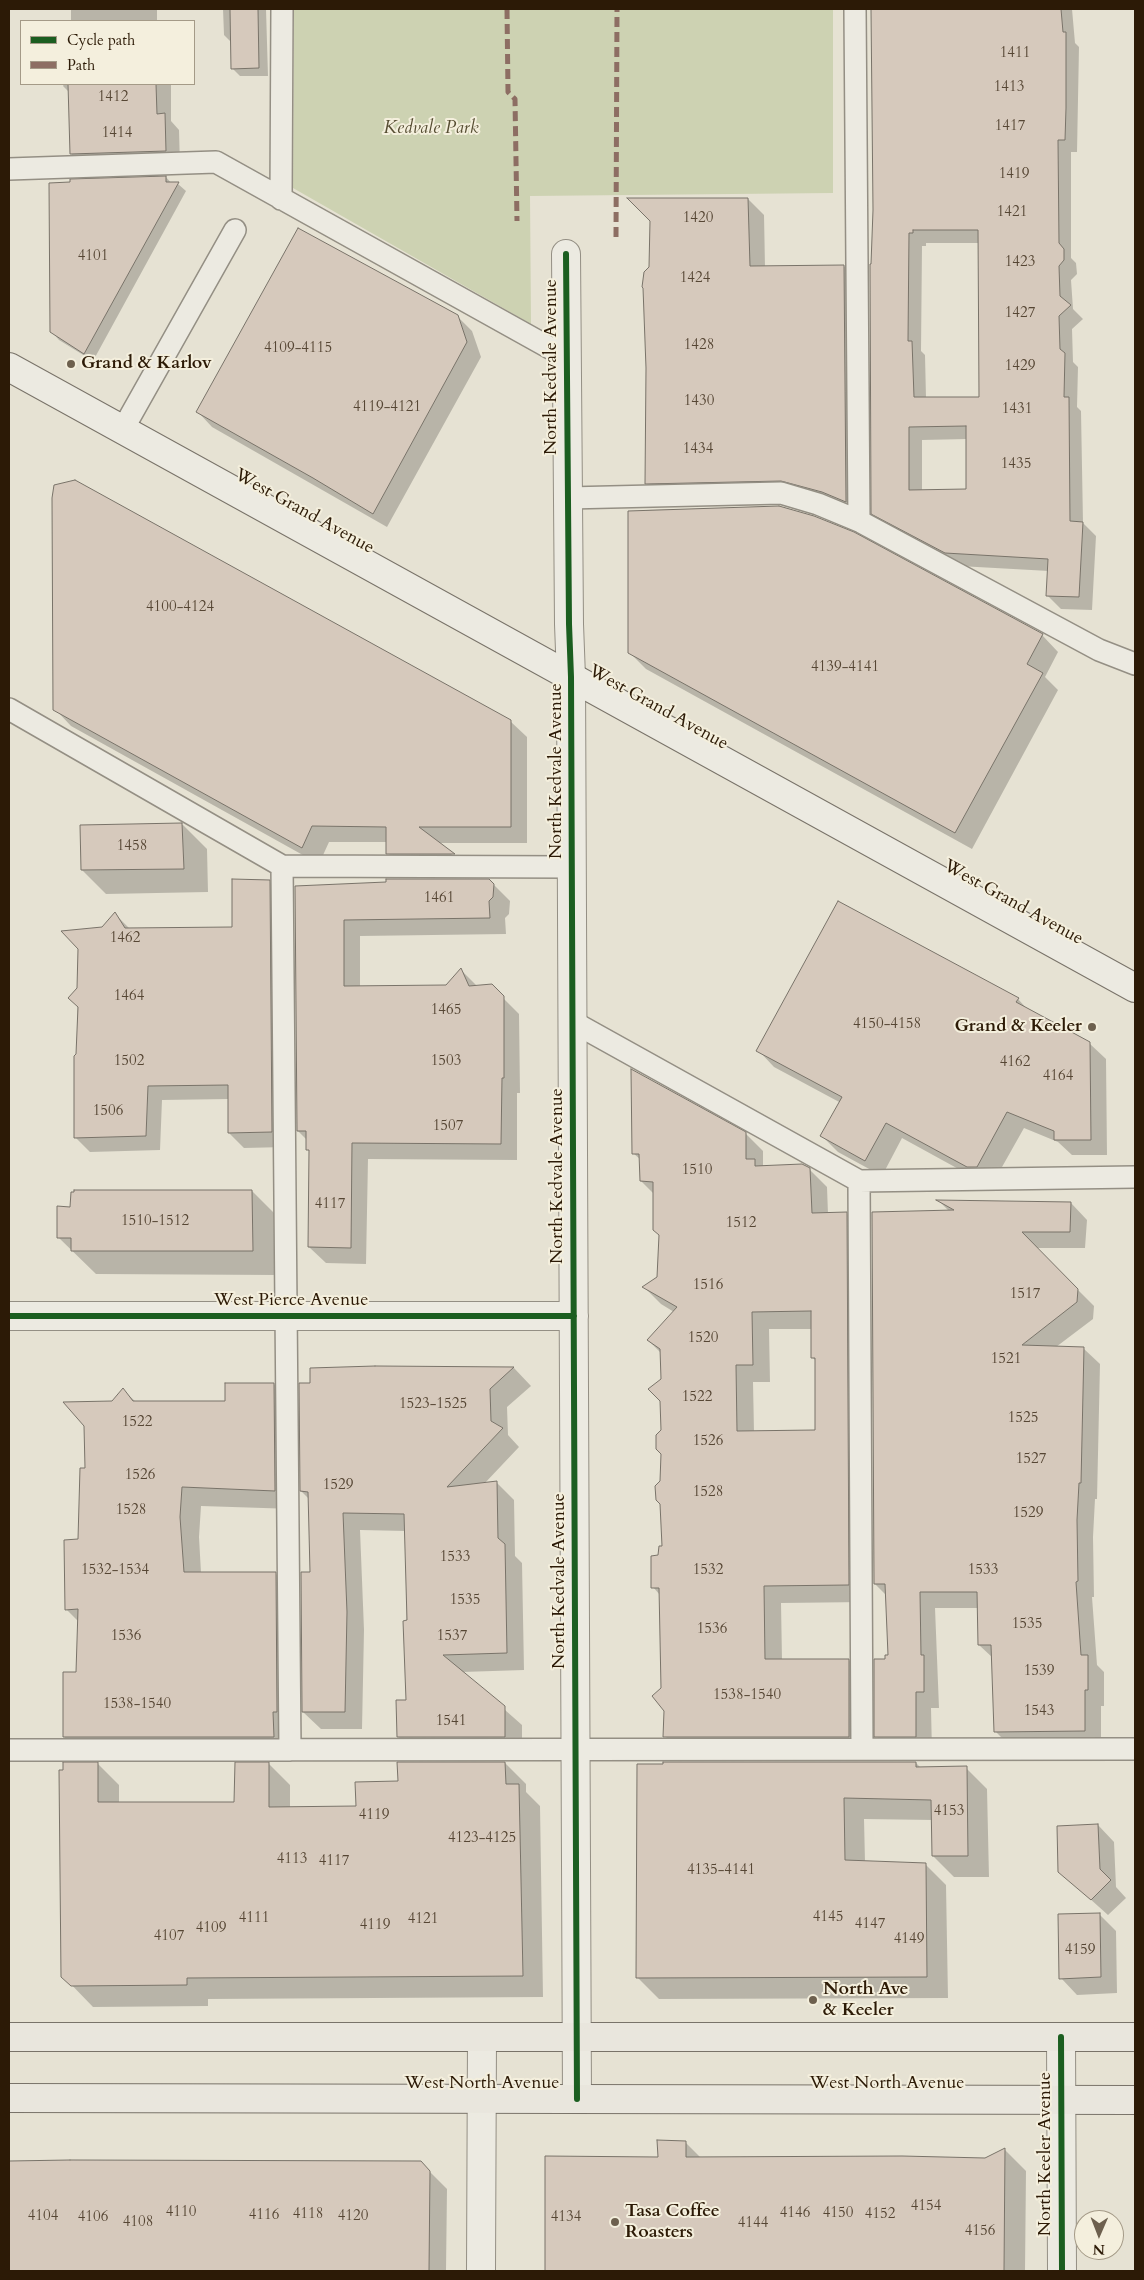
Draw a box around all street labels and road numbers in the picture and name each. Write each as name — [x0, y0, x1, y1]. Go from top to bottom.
street label: North Kedvale Avenue — [541, 279, 563, 455]
street label: West Grand Avenue — [230, 465, 378, 559]
street label: West Grand Avenue — [584, 661, 732, 755]
street label: North Kedvale Avenue — [546, 683, 568, 859]
street label: West Grand Avenue — [939, 856, 1087, 950]
street label: North Kedvale Avenue — [547, 1088, 569, 1264]
street label: West Pierce Avenue — [214, 1290, 368, 1312]
street label: North Kedvale Avenue — [549, 1493, 571, 1669]
street label: North Keeler Avenue — [1035, 2072, 1057, 2236]
street label: West North Avenue — [404, 2073, 560, 2095]
street label: West North Avenue — [809, 2073, 965, 2095]

